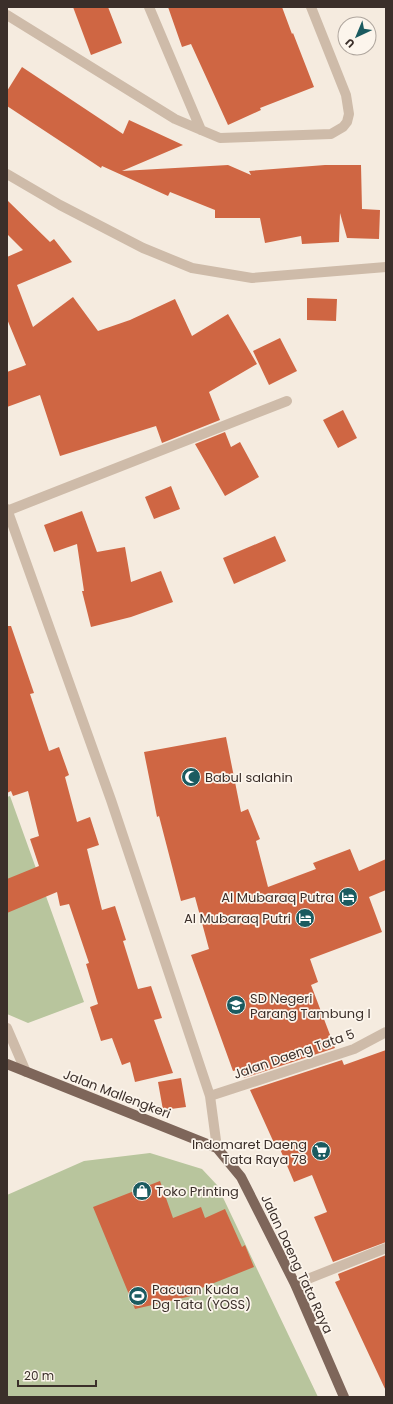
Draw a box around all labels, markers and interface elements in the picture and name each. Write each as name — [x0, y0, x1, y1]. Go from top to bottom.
north arrow — [337, 16, 377, 56]
text: U — [342, 35, 358, 52]
mosque icon: Babul salahin — [180, 766, 202, 788]
place label: Babul salahin — [205, 768, 293, 787]
hotel icon: Al Mubaraq Putra — [337, 886, 359, 908]
place label: Al Mubaraq Putra — [221, 888, 334, 907]
hotel icon: Al Mubaraq Putri — [294, 907, 316, 929]
place label: Al Mubaraq Putri — [184, 909, 291, 928]
place label: SD Negeri Parang Tambung I — [250, 989, 371, 1023]
school or university icon: SD Negeri Parang Tambung I — [225, 994, 247, 1016]
street label: Jalan Daeng Tata 5 — [231, 1024, 357, 1084]
street label: Jalan Mallengkeri — [60, 1065, 174, 1123]
place label: Indomaret Daeng Tata Raya 78 — [192, 1135, 307, 1169]
supermarket icon: Indomaret Daeng Tata Raya 78 — [310, 1140, 332, 1162]
shop icon: Toko Printing — [131, 1180, 153, 1202]
place label: Toko Printing — [156, 1182, 239, 1201]
street label: Jalan Daeng Tata Raya — [256, 1191, 338, 1337]
place label: Pacuan Kuda Dg Tata (YOSS) — [152, 1280, 251, 1314]
sports icon: Pacuan Kuda Dg Tata (YOSS) — [127, 1285, 149, 1307]
scale bar — [18, 1362, 96, 1388]
text: 20 m — [24, 1367, 54, 1384]

